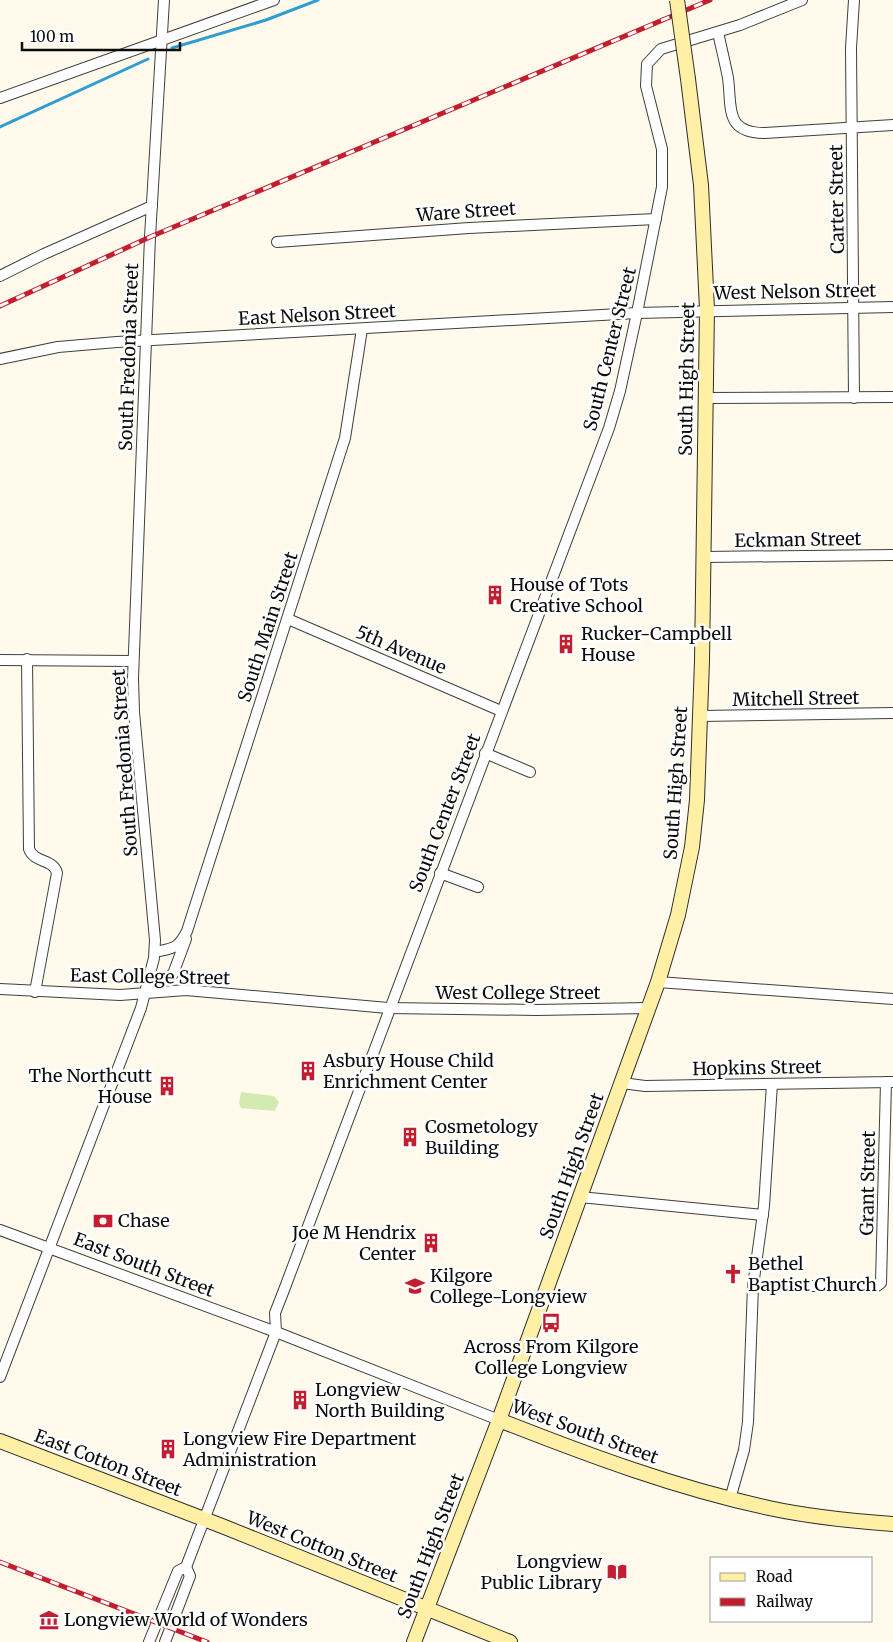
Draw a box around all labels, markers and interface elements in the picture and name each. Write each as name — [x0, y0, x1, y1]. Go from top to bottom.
scale bar — [22, 20, 180, 52]
text: 100 m — [30, 27, 74, 46]
street label: Carter Street — [824, 144, 849, 254]
street label: Ware Street — [414, 197, 516, 227]
street label: South Fredonia Street — [114, 263, 143, 451]
street label: South Center Street — [578, 265, 641, 433]
street label: West Nelson Street — [713, 279, 876, 304]
street label: East Nelson Street — [238, 299, 396, 330]
street label: South High Street — [674, 302, 699, 456]
street label: Eckman Street — [734, 527, 862, 552]
street label: South Main Street — [232, 549, 303, 705]
place label: House of Tots Creative School — [510, 573, 644, 617]
building icon: House of Tots Creative School — [484, 584, 506, 606]
street label: 5th Avenue — [352, 620, 450, 679]
place label: Rucker-Campbell House — [581, 622, 732, 666]
building icon: Rucker-Campbell House — [555, 633, 577, 655]
street label: South Fredonia Street — [106, 668, 143, 858]
street label: Mitchell Street — [732, 686, 860, 711]
street label: South High Street — [659, 705, 692, 861]
street label: South Center Street — [404, 730, 485, 895]
street label: East College Street — [70, 964, 230, 989]
street label: West College Street — [434, 981, 601, 1004]
place label: Asbury House Child Enrichment Center — [322, 1049, 494, 1093]
street label: Hopkins Street — [692, 1055, 822, 1080]
building icon: Asbury House Child Enrichment Center — [297, 1060, 319, 1082]
place label: The Northcutt House — [28, 1064, 152, 1108]
building icon: The Northcutt House — [156, 1075, 178, 1097]
street label: South High Street — [534, 1090, 609, 1242]
place label: Cosmetology Building — [425, 1115, 538, 1159]
building icon: Cosmetology Building — [399, 1126, 421, 1148]
street label: Grant Street — [855, 1130, 880, 1236]
place label: Chase — [118, 1209, 170, 1232]
bank icon: Chase — [92, 1210, 114, 1232]
place label: Joe M Hendrix Center — [291, 1221, 416, 1265]
street label: East South Street — [71, 1227, 218, 1302]
building icon: Joe M Hendrix Center — [420, 1232, 442, 1254]
place label: Bethel Baptist Church — [748, 1252, 877, 1296]
church icon: Bethel Baptist Church — [722, 1263, 744, 1285]
place label: Kilgore College-Longview — [430, 1264, 588, 1308]
school or university icon: Kilgore College-Longview — [404, 1275, 426, 1297]
bus stop icon: Across From Kilgore College Longview — [540, 1312, 562, 1334]
place label: Across From Kilgore College Longview — [463, 1335, 638, 1379]
place label: Longview North Building — [315, 1378, 444, 1422]
building icon: Longview North Building — [289, 1389, 311, 1411]
street label: West South Street — [508, 1394, 661, 1469]
street label: East Cotton Street — [31, 1424, 185, 1501]
place label: Longview Fire Department Administration — [182, 1427, 416, 1471]
building icon: Longview Fire Department Administration — [157, 1438, 179, 1460]
street label: South High Street — [392, 1470, 469, 1622]
street label: West Cotton Street — [242, 1505, 401, 1587]
place label: Longview Public Library — [480, 1550, 603, 1594]
legend — [710, 1557, 873, 1622]
library icon: Longview Public Library — [606, 1561, 628, 1583]
text: Road — [756, 1567, 792, 1586]
text: Railway — [756, 1592, 813, 1611]
place label: Longview World of Wonders — [64, 1608, 308, 1631]
museum icon: Longview World of Wonders — [38, 1609, 60, 1631]

